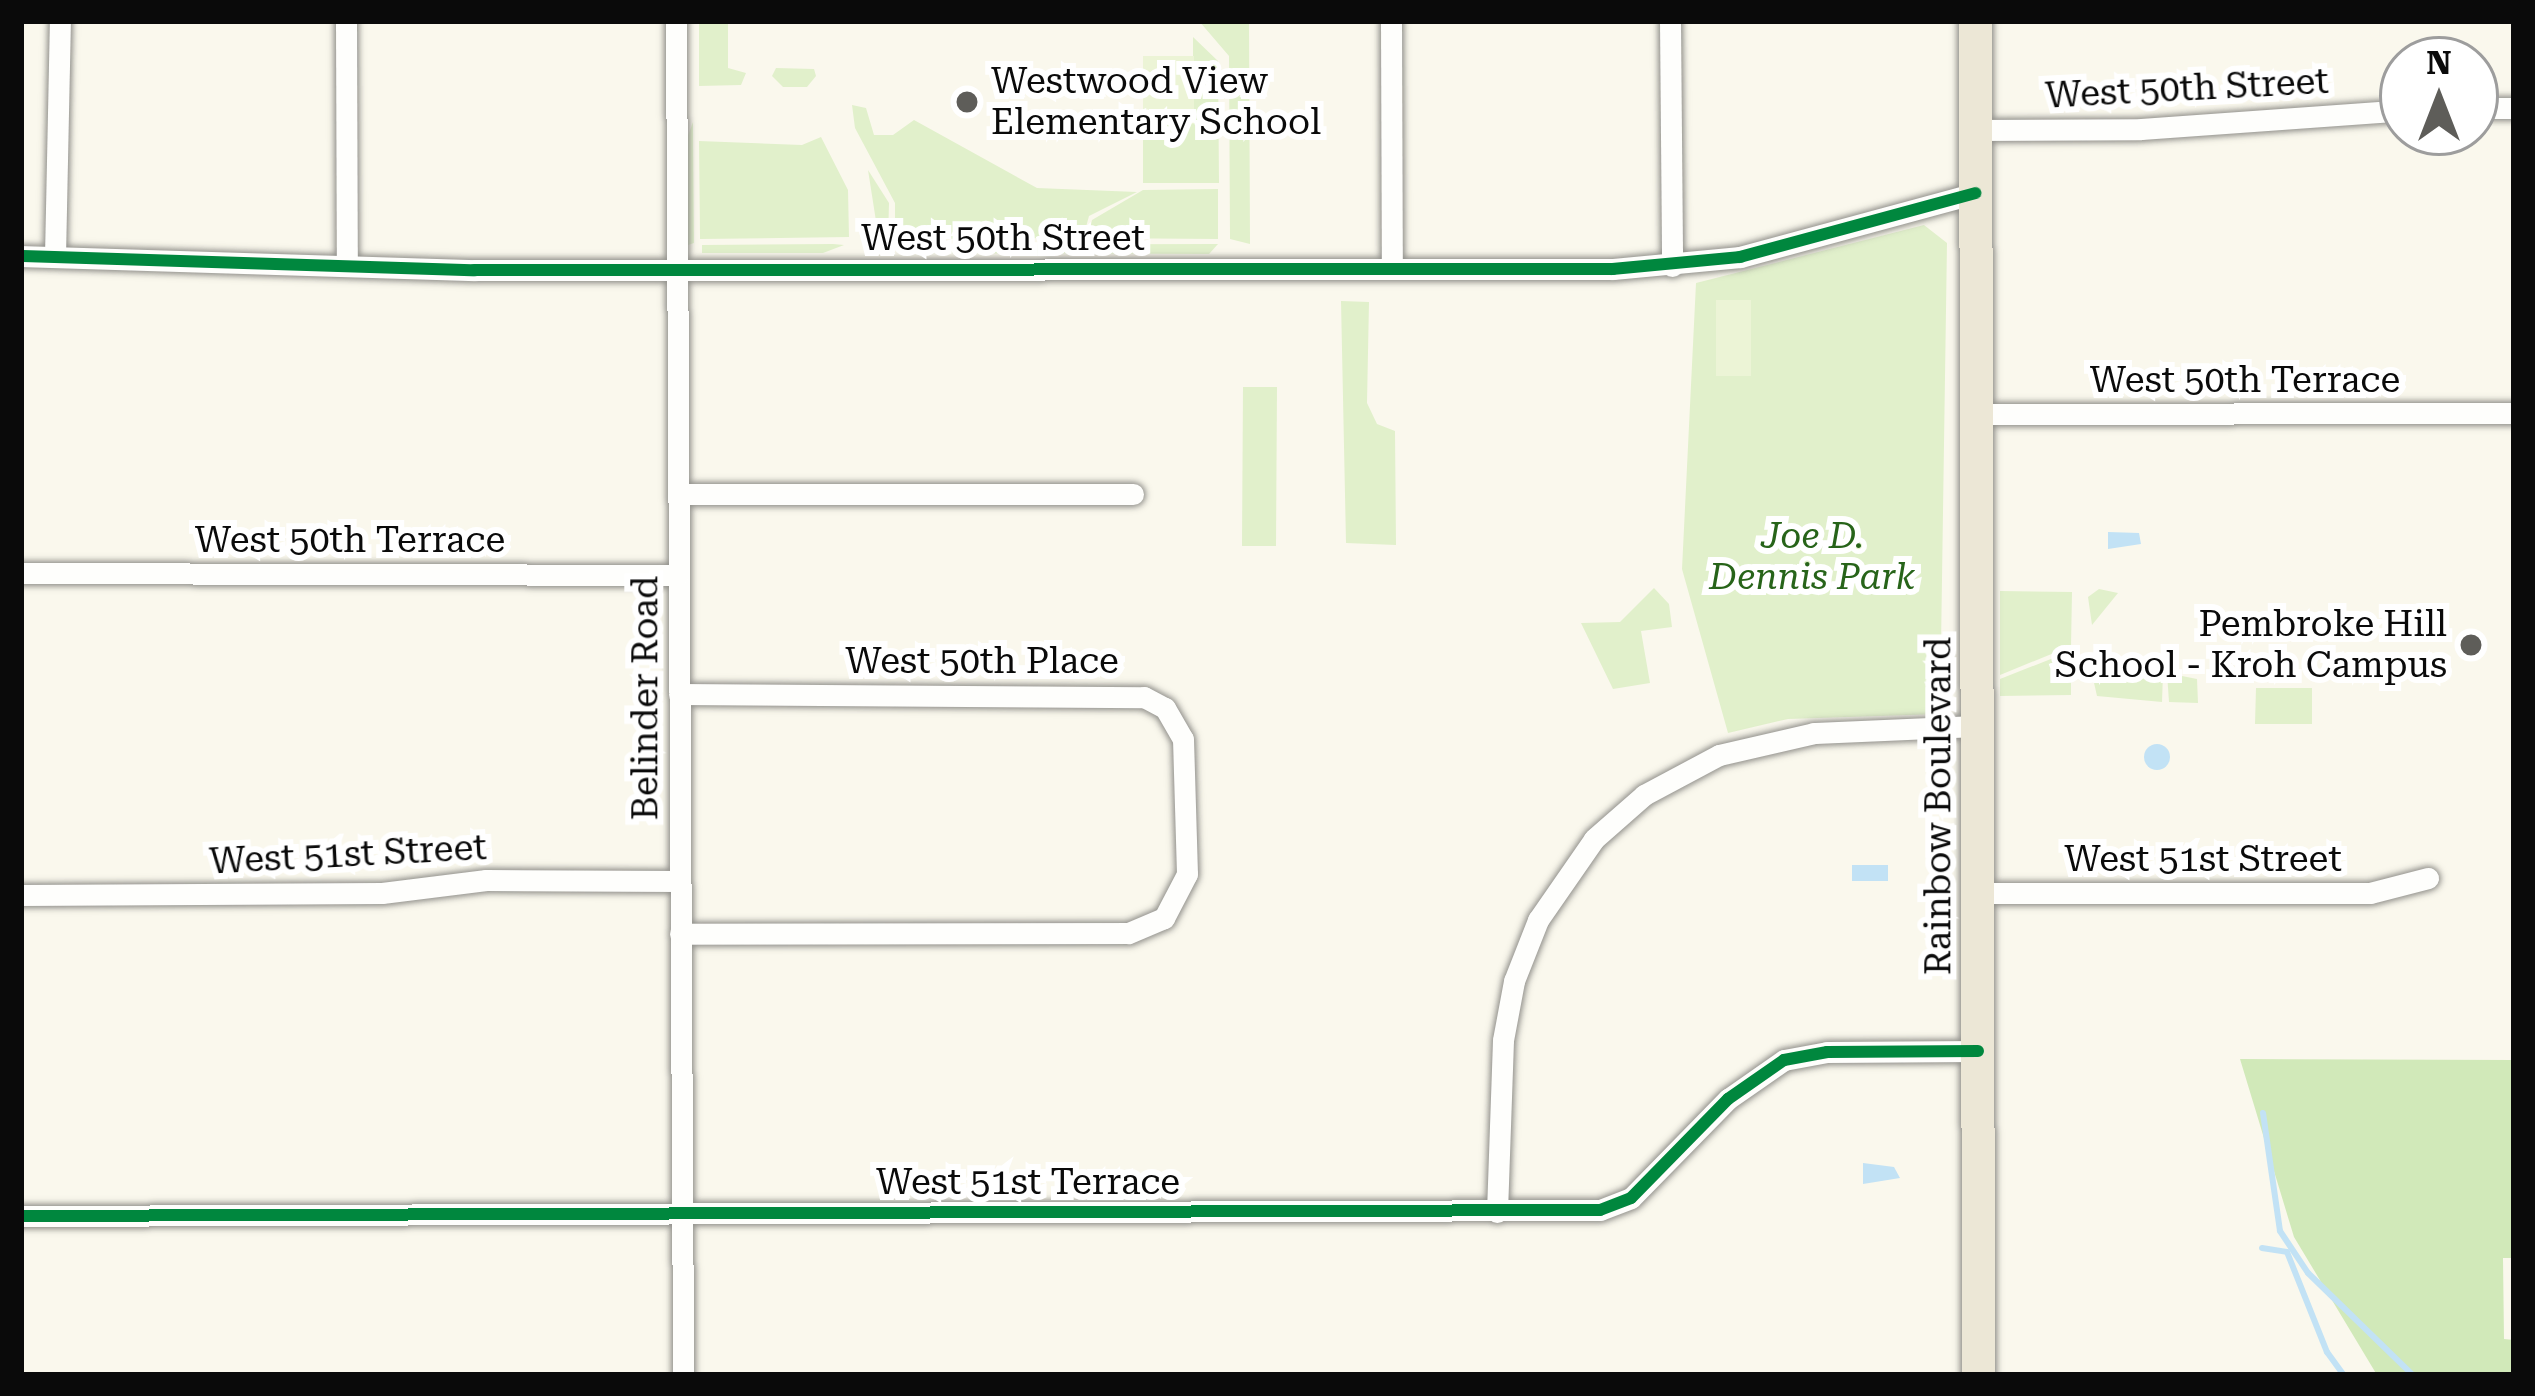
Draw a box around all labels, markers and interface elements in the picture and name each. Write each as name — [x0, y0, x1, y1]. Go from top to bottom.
north arrow — [2379, 36, 2499, 156]
text: N — [2426, 43, 2452, 82]
place label: Westwood View Elementary School — [991, 59, 1321, 144]
street label: West 50th Street — [2044, 60, 2330, 118]
marker: Westwood View Elementary School — [954, 89, 980, 115]
street label: West 50th Street — [861, 217, 1145, 261]
street label: West 50th Terrace — [2090, 359, 2400, 403]
park label: Joe D. Dennis Park — [1709, 514, 1915, 599]
street label: West 50th Terrace — [195, 519, 505, 563]
street label: Belinder Road — [624, 576, 668, 820]
place label: Pembroke Hill School - Kroh Campus — [2055, 602, 2447, 687]
marker: Pembroke Hill School - Kroh Campus — [2458, 632, 2484, 658]
street label: Rainbow Boulevard — [1917, 637, 1961, 975]
street label: West 50th Place — [845, 640, 1119, 684]
street label: West 51st Street — [208, 826, 488, 884]
street label: West 51st Street — [2064, 838, 2342, 882]
street label: West 51st Terrace — [876, 1161, 1180, 1205]

